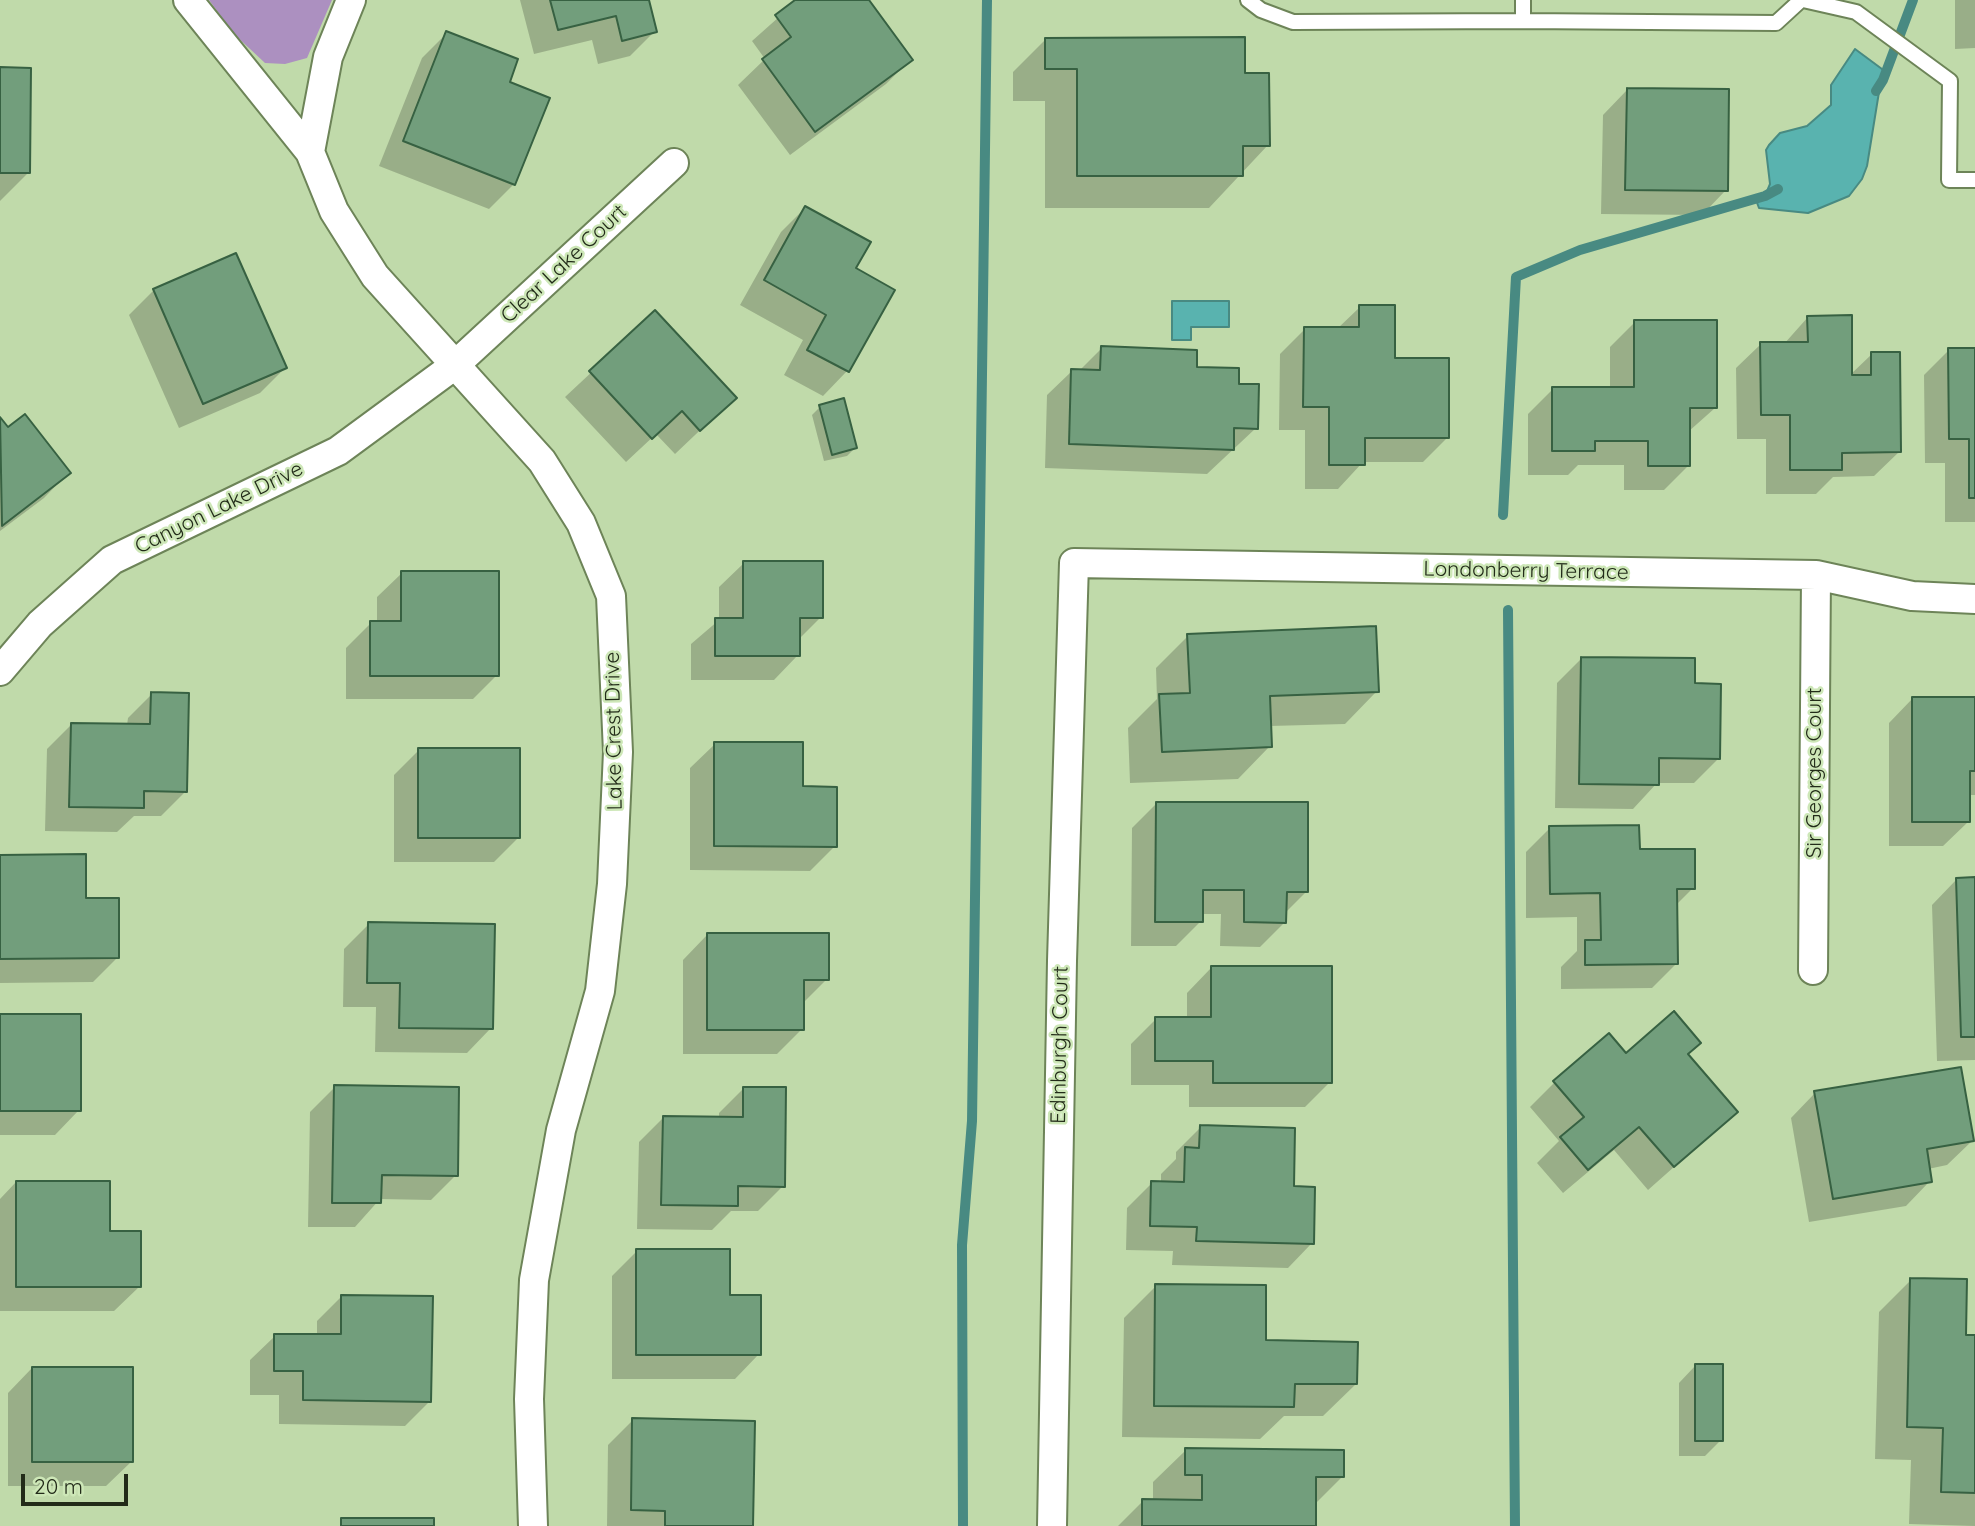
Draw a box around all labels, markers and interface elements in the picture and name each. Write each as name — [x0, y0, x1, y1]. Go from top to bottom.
street label: Clear Lake Court — [496, 199, 632, 329]
street label: Canyon Lake Drive — [131, 456, 307, 560]
street label: Londonberry Terrace — [1423, 557, 1629, 585]
street label: Lake Crest Drive — [600, 651, 628, 811]
street label: Sir Georges Court — [1802, 688, 1828, 858]
street label: Edinburgh Court — [1046, 966, 1074, 1124]
scale bar — [24, 1460, 131, 1504]
text: 20 m — [34, 1473, 83, 1499]

